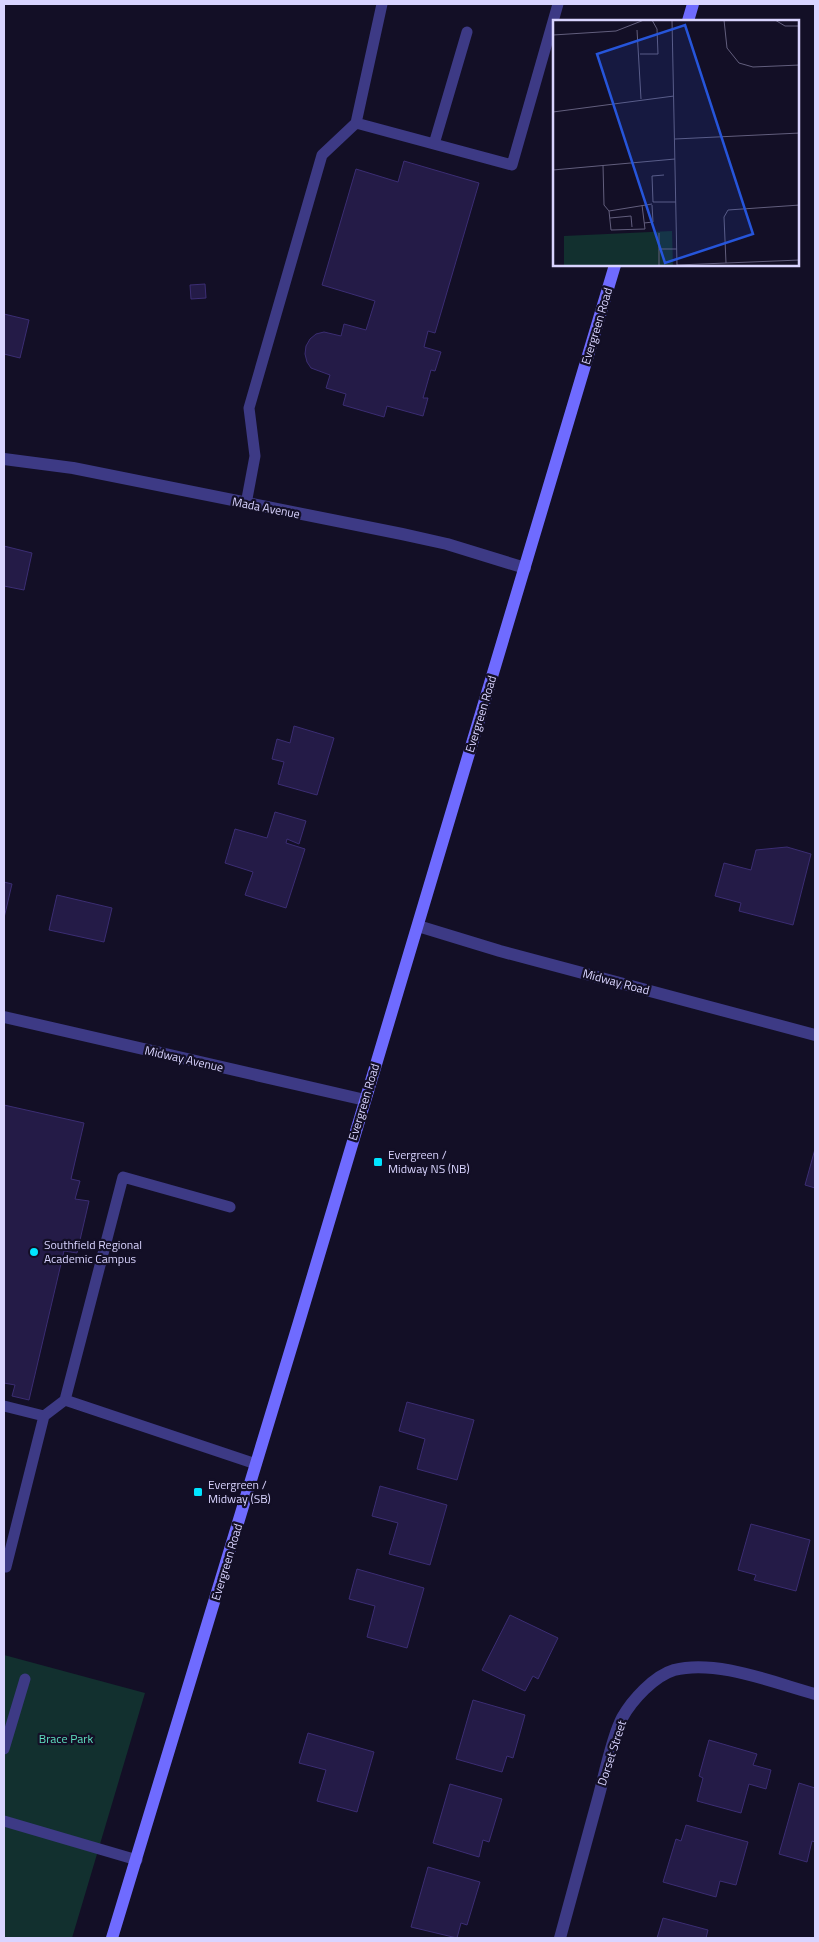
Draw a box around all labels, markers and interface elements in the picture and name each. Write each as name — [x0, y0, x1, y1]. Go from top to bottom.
inset map — [553, 20, 799, 266]
street label: Evergreen Road — [576, 285, 617, 367]
street label: Mada Avenue — [231, 492, 302, 523]
street label: Evergreen Road — [460, 673, 501, 755]
street label: Midway Road — [581, 963, 652, 1000]
street label: Midway Avenue — [143, 1040, 225, 1077]
street label: Evergreen Road — [343, 1061, 384, 1143]
place label: Evergreen / Midway NS (NB) — [388, 1145, 470, 1178]
marker: Evergreen / Midway NS (NB) — [372, 1156, 384, 1168]
place label: Southfield Regional Academic Campus — [44, 1235, 142, 1268]
marker: Southfield Regional Academic Campus — [28, 1246, 40, 1258]
place label: Evergreen / Midway (SB) — [208, 1475, 271, 1508]
marker: Evergreen / Midway (SB) — [192, 1486, 204, 1498]
street label: Evergreen Road — [206, 1521, 247, 1603]
street label: Dorset Street — [592, 1717, 631, 1788]
park label: Brace Park — [39, 1729, 93, 1748]

